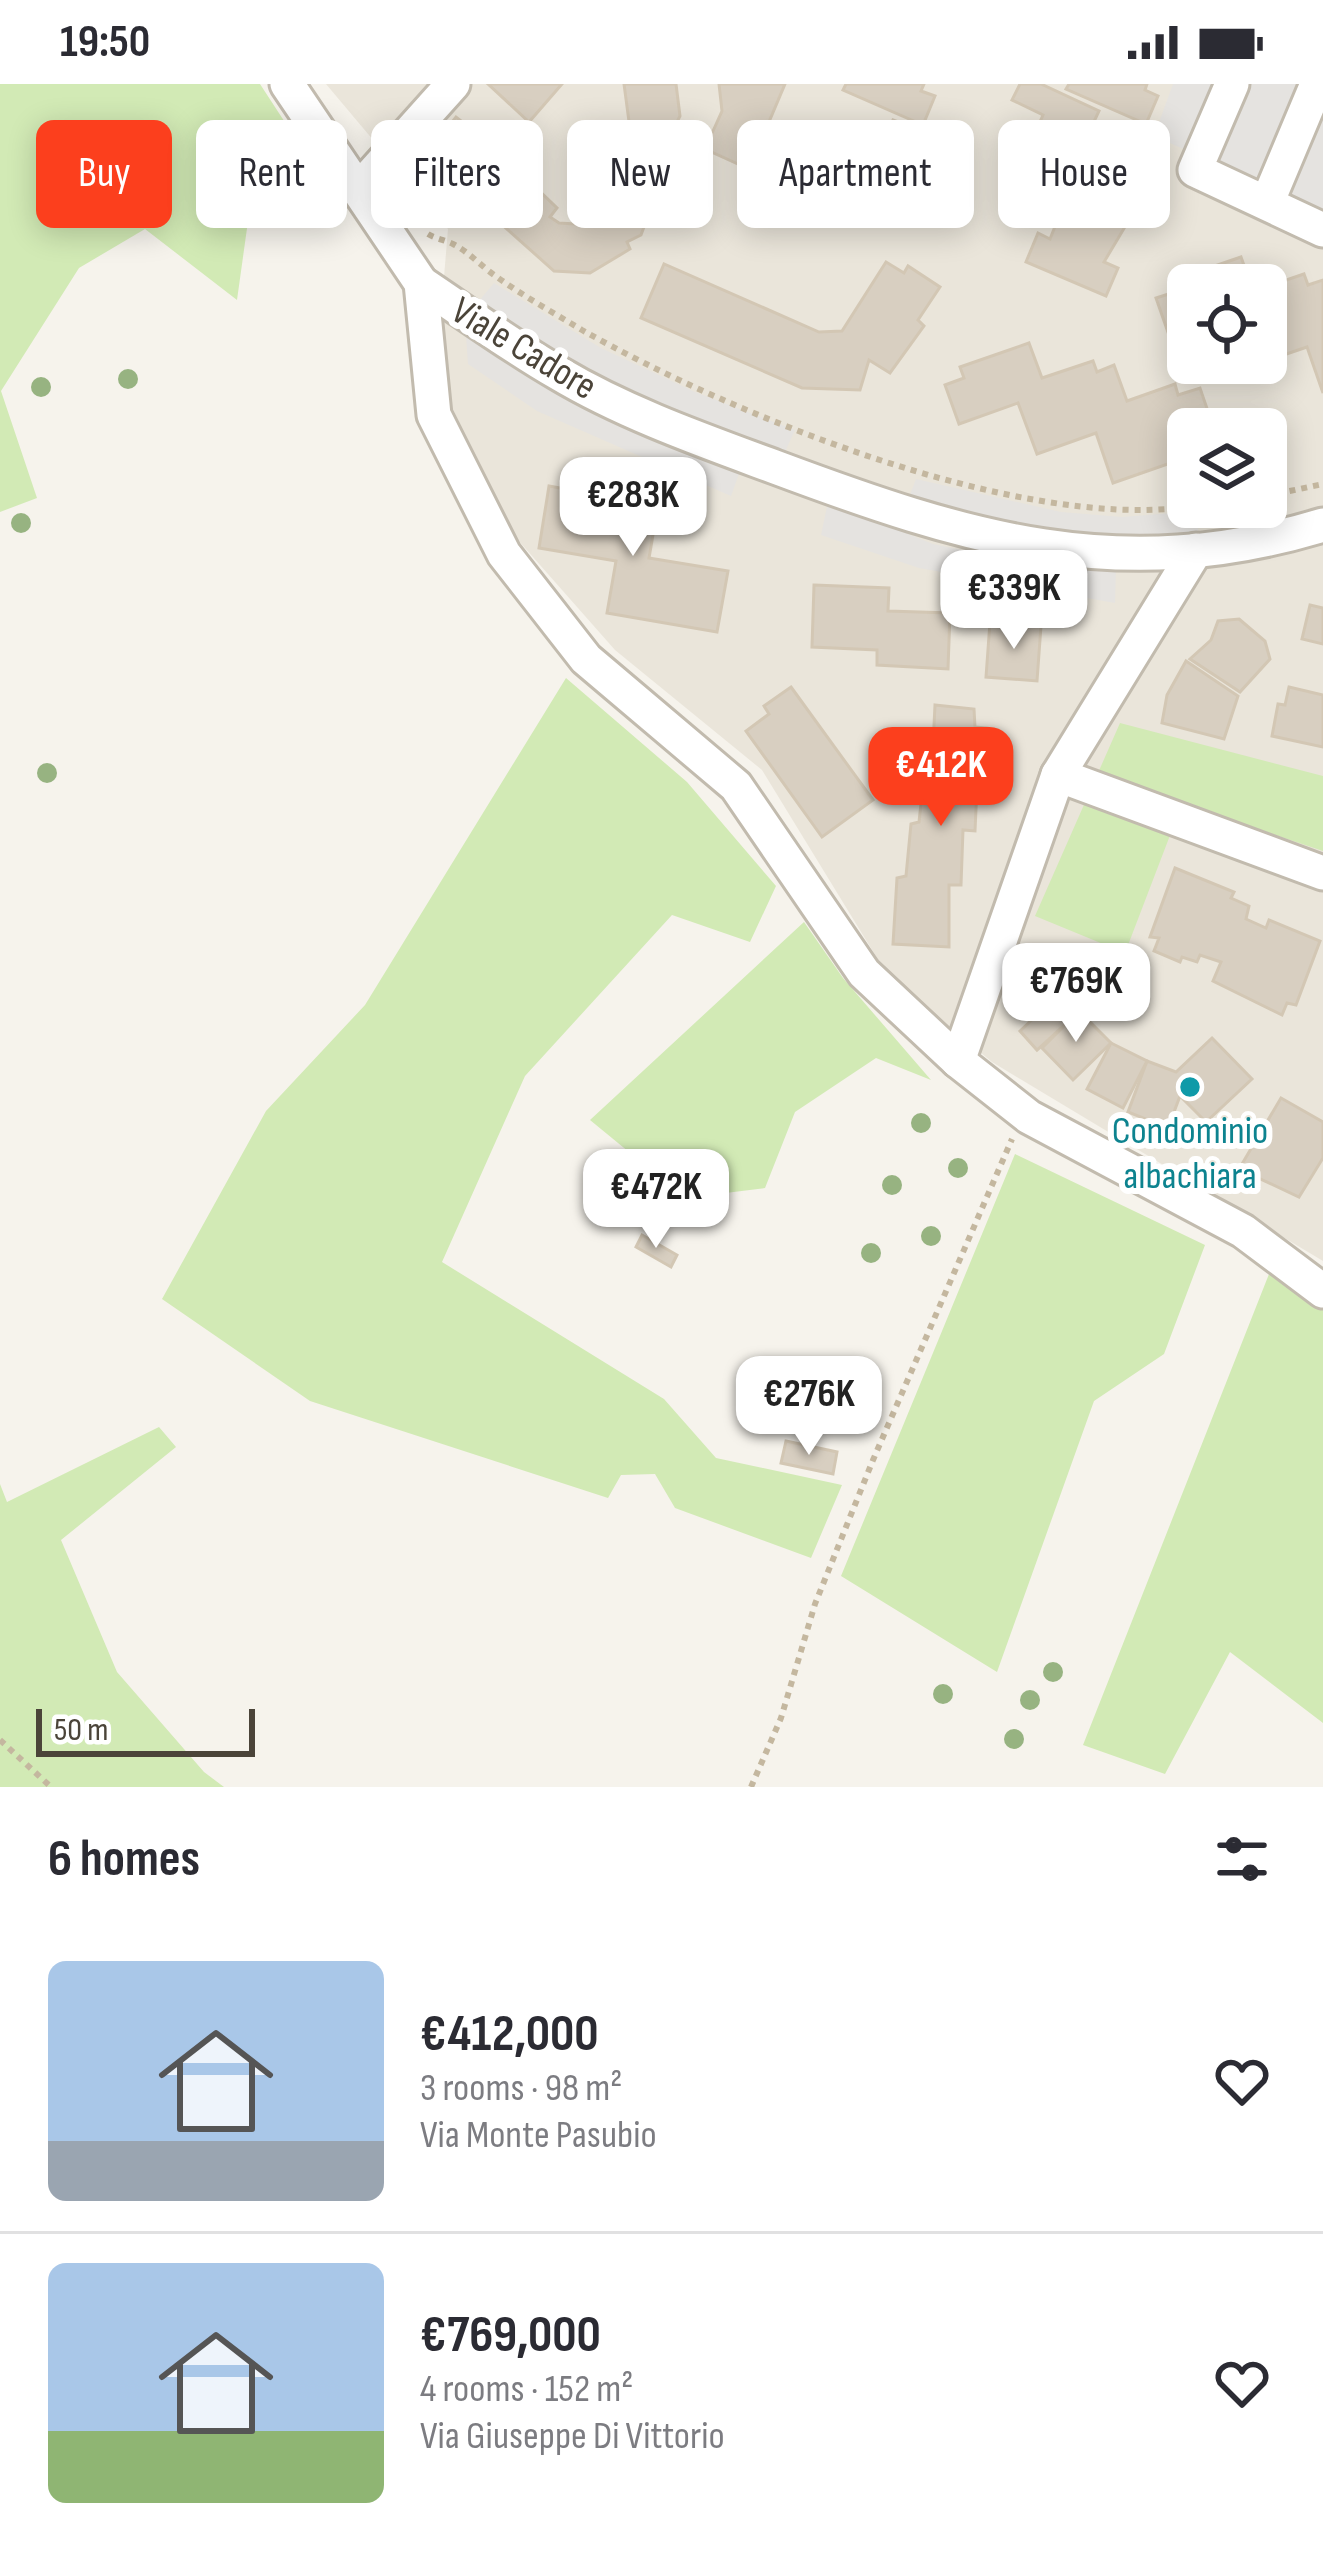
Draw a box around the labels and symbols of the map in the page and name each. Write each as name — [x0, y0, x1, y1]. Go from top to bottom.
street label: Viale Cadore — [443, 288, 605, 411]
pin: €283K — [549, 457, 717, 559]
pin: €339K — [930, 550, 1098, 652]
pin: €412K — [857, 727, 1025, 829]
pin: €769K — [992, 943, 1160, 1045]
marker: Condominio albachiara — [1177, 1074, 1203, 1100]
place label: Condominio albachiara — [1112, 1108, 1268, 1200]
pin: €472K — [572, 1149, 740, 1251]
pin: €276K — [725, 1356, 893, 1458]
scale bar — [36, 1703, 255, 1756]

